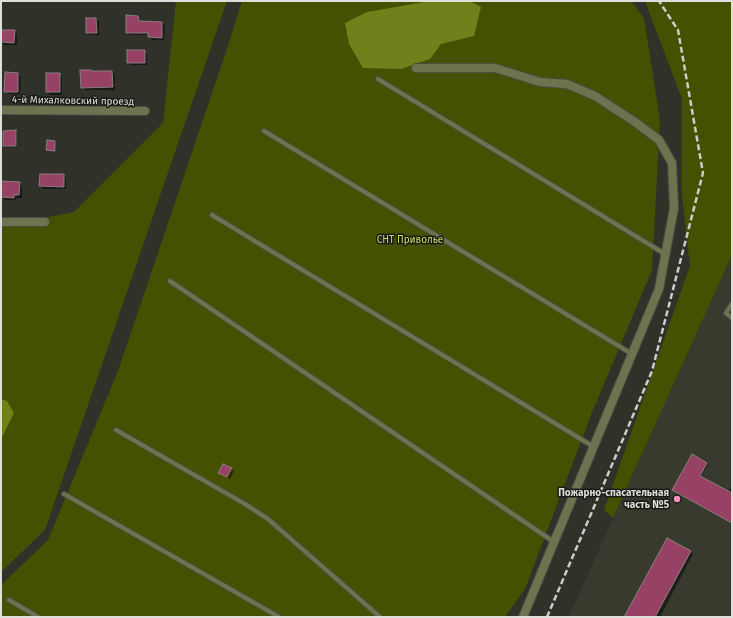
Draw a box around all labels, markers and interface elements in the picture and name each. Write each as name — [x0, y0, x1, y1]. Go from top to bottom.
street label: 4-й Михалковский проезд — [12, 94, 134, 108]
park label: СНТ Приволье — [377, 234, 443, 246]
place label: Пожарно-спасательная часть №5 — [558, 487, 669, 510]
marker: Пожарно-спасательная часть №5 — [672, 494, 682, 504]

